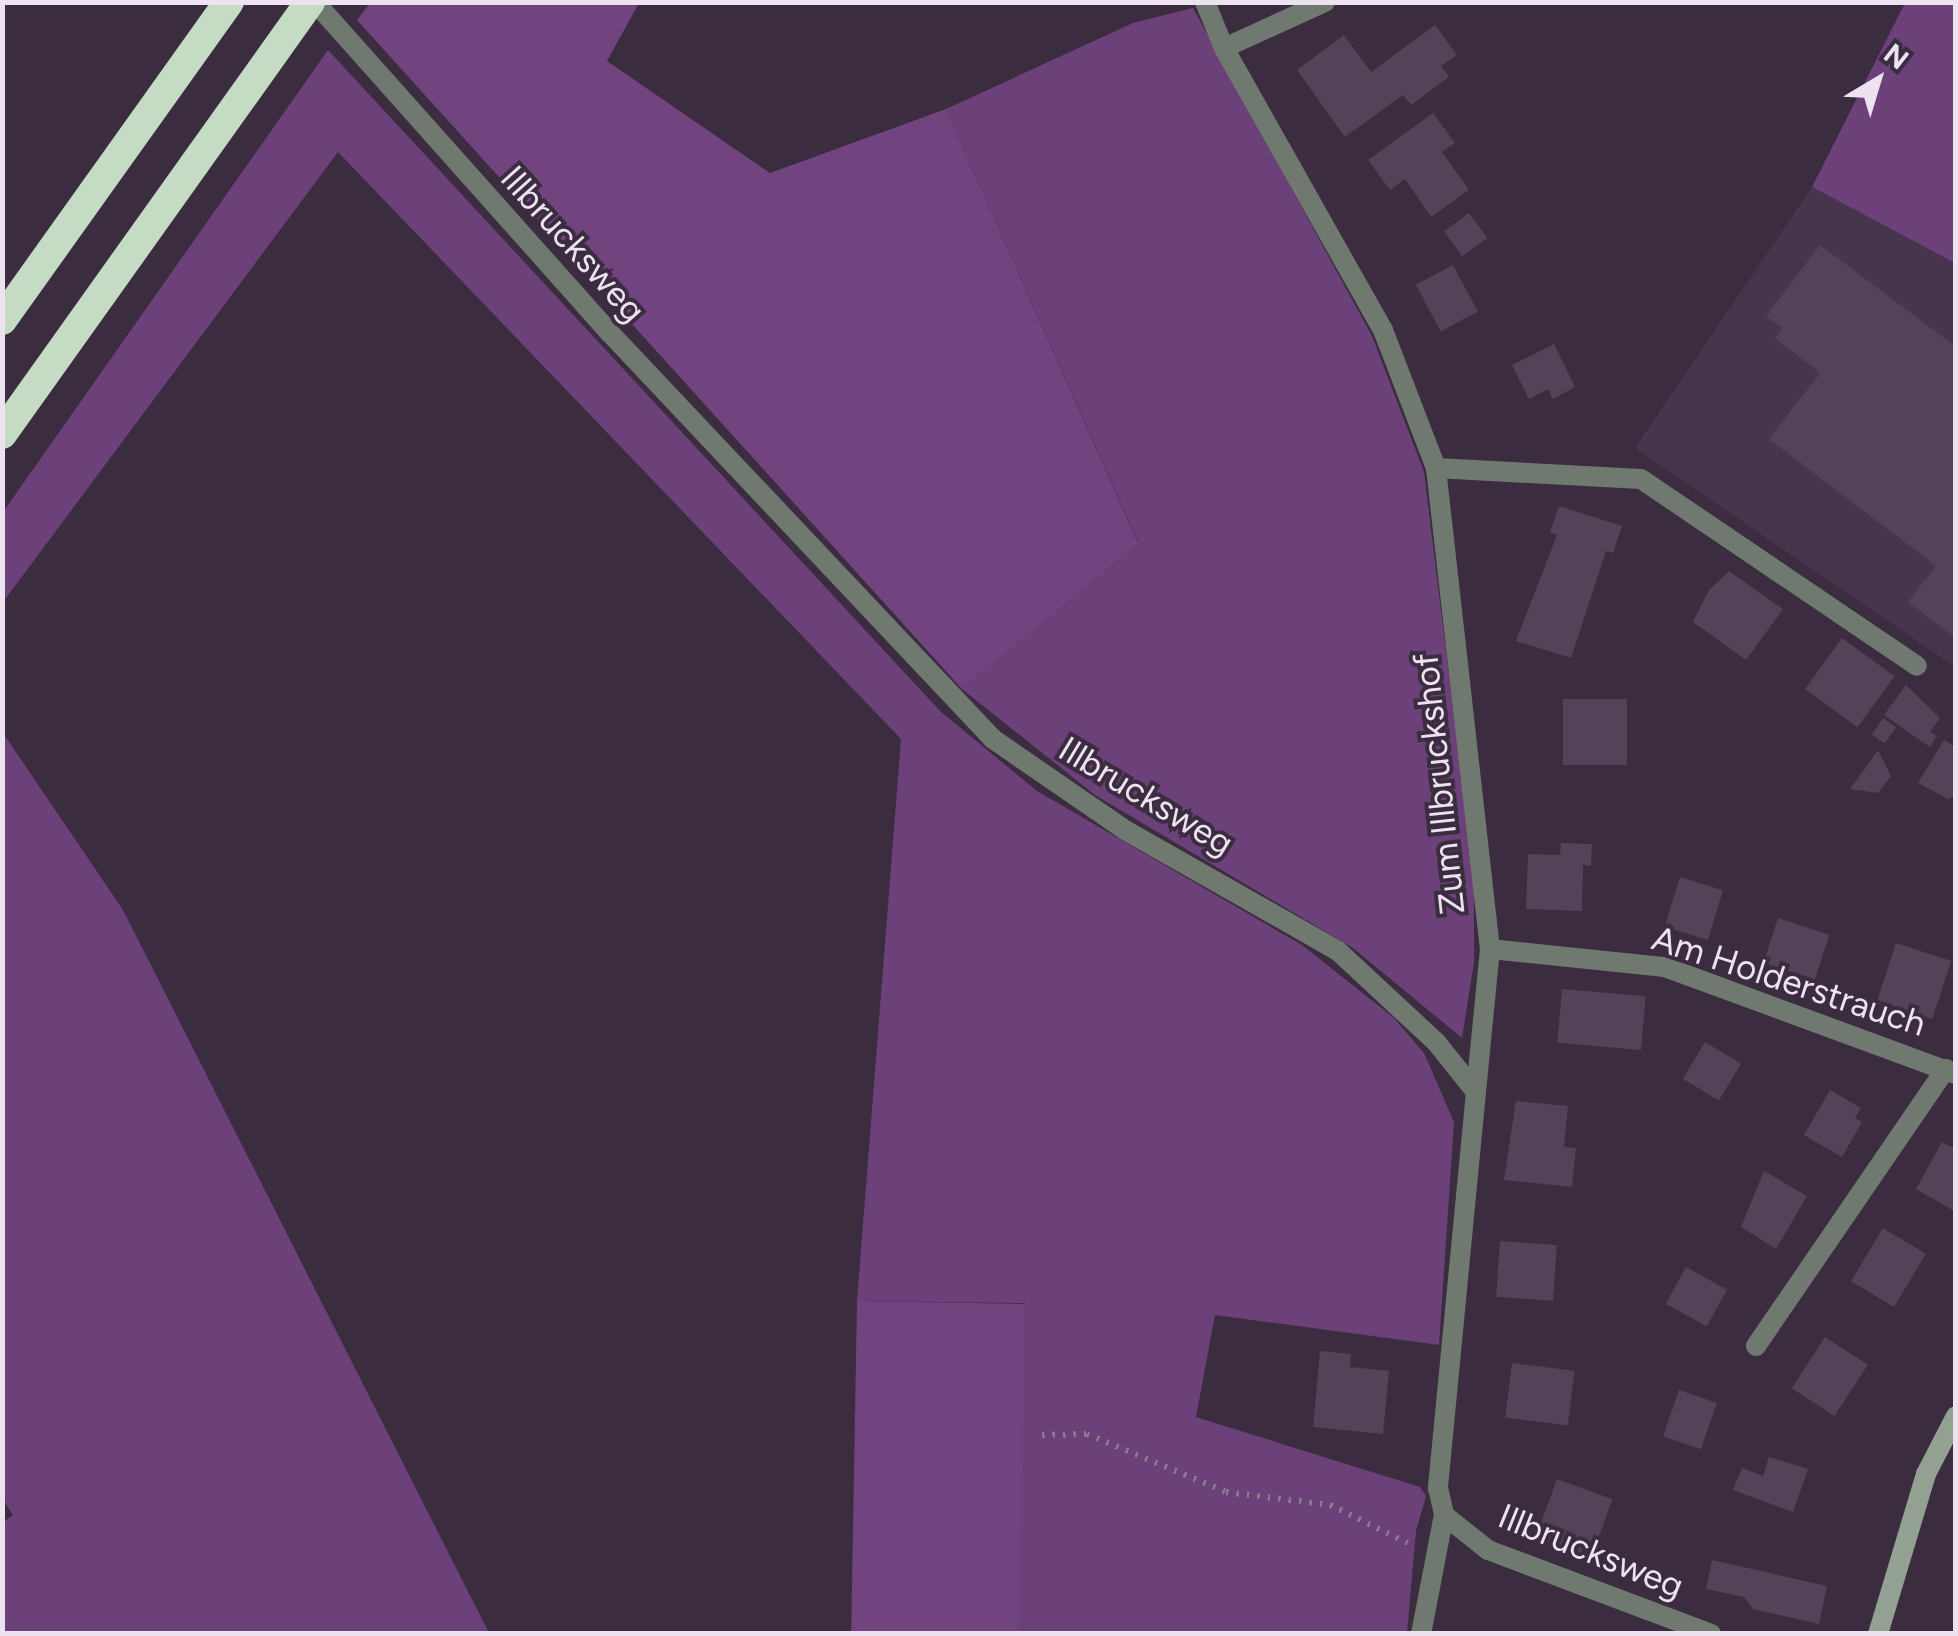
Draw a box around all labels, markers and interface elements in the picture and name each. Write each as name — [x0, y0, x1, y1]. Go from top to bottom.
north arrow — [1828, 30, 1928, 130]
text: N — [1877, 36, 1915, 76]
street label: Illbrucksweg — [492, 157, 654, 331]
street label: Zum Illbruckshof — [1404, 651, 1474, 917]
street label: Illbrucksweg — [1051, 728, 1241, 864]
street label: Am Holderstrauch — [1647, 917, 1931, 1045]
street label: Illbrucksweg — [1492, 1495, 1690, 1607]

